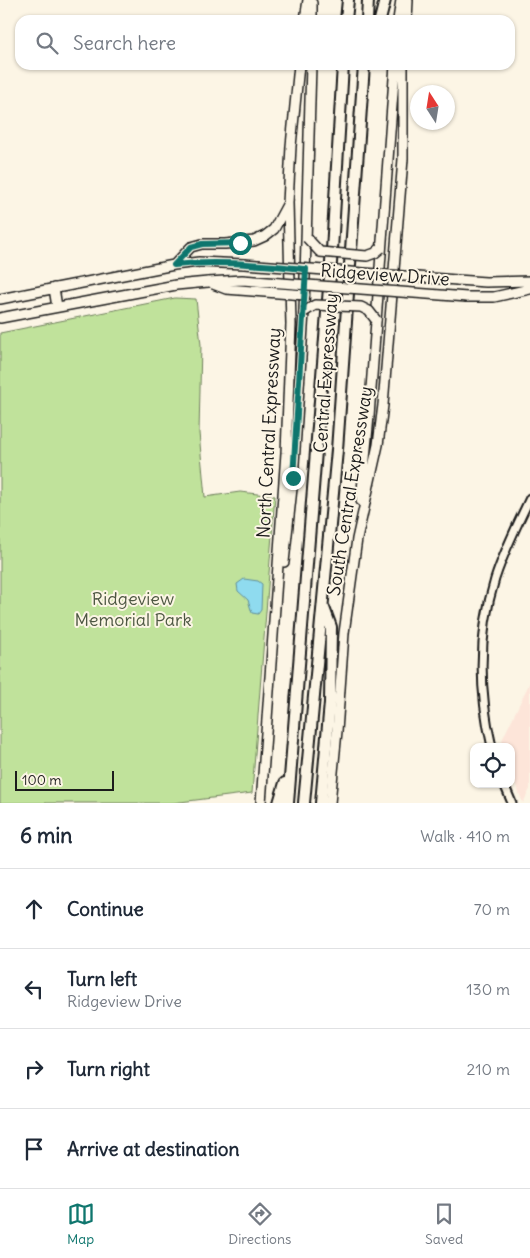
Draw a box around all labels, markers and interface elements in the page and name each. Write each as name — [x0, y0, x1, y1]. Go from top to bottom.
search box — [15, 15, 515, 70]
icon: search — [33, 29, 61, 57]
text: Search here — [73, 31, 176, 55]
north arrow — [410, 85, 455, 130]
route start — [229, 232, 252, 255]
street label: Ridgeview Drive — [320, 259, 450, 290]
street label: Central Expressway — [308, 292, 343, 454]
street label: North Central Expressway — [252, 327, 285, 539]
street label: South Central Expressway — [322, 385, 377, 597]
route end — [282, 467, 305, 490]
park label: Ridgeview Memorial Park — [74, 587, 192, 631]
map controls — [470, 743, 515, 788]
button: locate — [470, 743, 515, 788]
scale bar — [15, 768, 114, 791]
text: 100 m — [22, 771, 62, 789]
text: 6 min — [20, 822, 72, 849]
text: Walk · 410 m — [420, 826, 510, 846]
icon: ahead — [20, 895, 48, 923]
text: Continue — [67, 897, 144, 921]
text: 70 m — [474, 899, 510, 919]
text: Turn left — [67, 967, 137, 991]
icon: left — [20, 975, 48, 1003]
text: 130 m — [466, 979, 510, 999]
text: Ridgeview Drive — [67, 991, 182, 1011]
icon: right — [20, 1055, 48, 1083]
text: Turn right — [67, 1057, 150, 1081]
text: 210 m — [467, 1059, 510, 1079]
icon: arrive — [20, 1135, 48, 1163]
text: Arrive at destination — [67, 1137, 240, 1161]
tab: Map — [67, 1200, 95, 1248]
tab: Directions — [228, 1200, 291, 1248]
tab: Saved — [425, 1200, 463, 1248]

